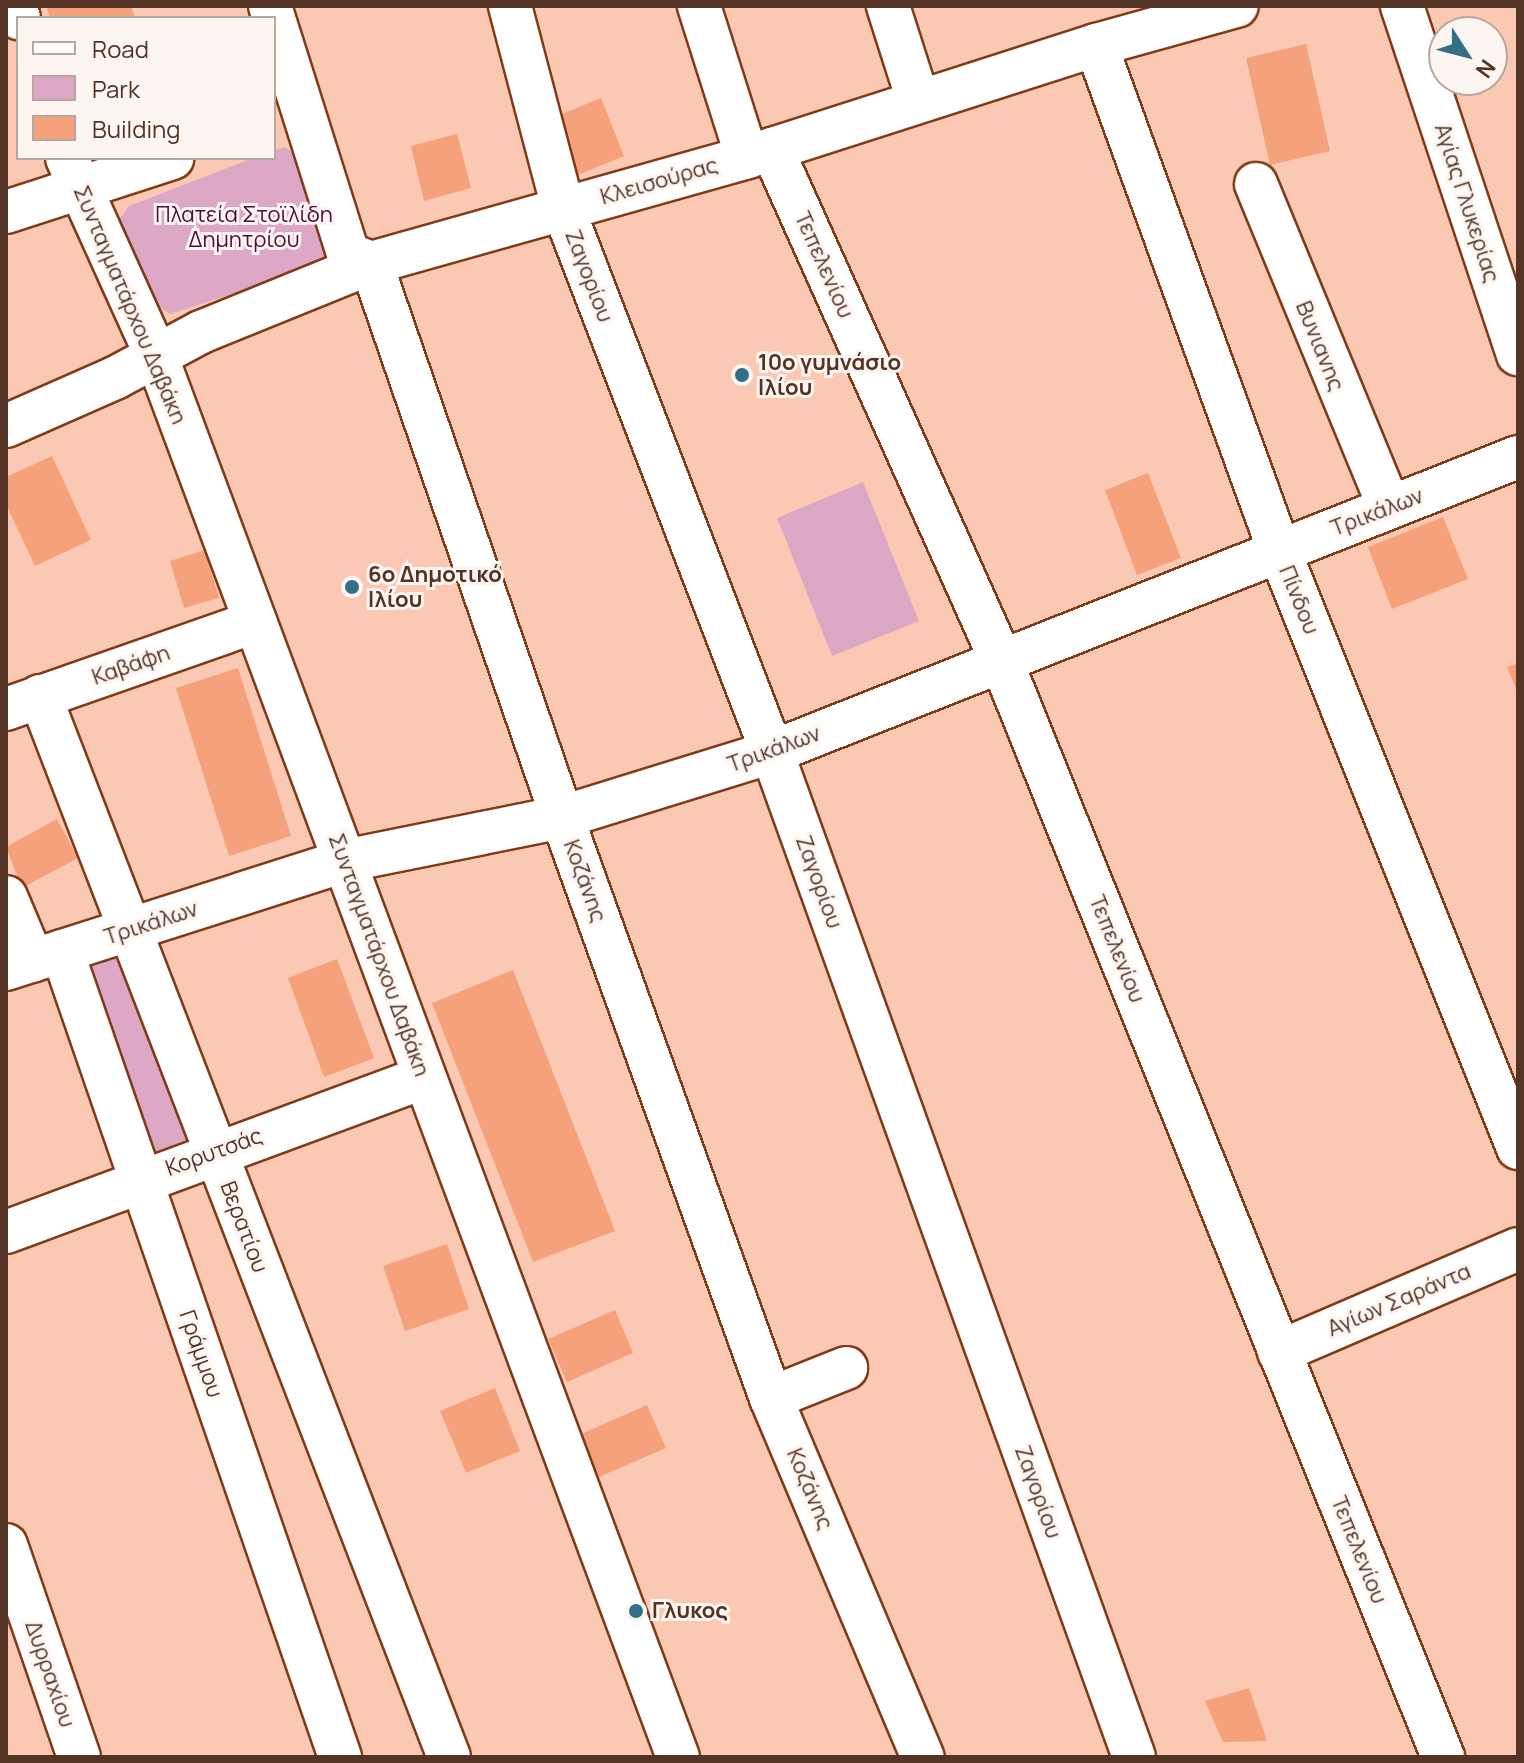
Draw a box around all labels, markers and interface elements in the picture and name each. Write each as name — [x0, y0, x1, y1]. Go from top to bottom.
legend — [16, 16, 276, 160]
north arrow — [1428, 16, 1508, 96]
text: Road — [92, 32, 149, 65]
text: N — [1469, 54, 1503, 84]
text: Park — [92, 72, 140, 105]
text: Building — [92, 112, 180, 145]
street label: Αγίας Γλυκερίας — [1429, 120, 1505, 286]
street label: Κλεισούρας — [597, 152, 721, 210]
street label: Συνταγματάρχου Δαβάκη — [68, 182, 192, 428]
park label: Πλατεία Στοϊλίδη Δημητρίου — [155, 201, 333, 252]
street label: Τεπελενίου — [789, 208, 859, 322]
street label: Ζαγορίου — [559, 226, 619, 326]
street label: Βυνιανης — [1290, 297, 1350, 395]
place label: 10ο γυμνάσιο Ιλίου — [758, 349, 901, 400]
marker: 10ο γυμνάσιο Ιλίου — [733, 366, 751, 384]
street label: Τρικάλων — [1327, 482, 1427, 542]
place label: 6ο Δημοτικό Ιλίου — [368, 561, 502, 612]
street label: Πίνδου — [1273, 562, 1325, 638]
marker: 6ο Δημοτικό Ιλίου — [343, 578, 361, 596]
street label: Καβάφη — [89, 639, 173, 691]
street label: Τρικάλων — [724, 720, 824, 778]
street label: Συνταγματάρχου Δαβάκη — [323, 830, 435, 1080]
street label: Ζαγορίου — [790, 832, 848, 932]
street label: Κοζάνης — [558, 836, 612, 926]
street label: Τεπελενίου — [1083, 891, 1151, 1007]
street label: Τρικάλων — [101, 895, 201, 951]
street label: Κορυτσάς — [162, 1122, 266, 1182]
street label: Βερατίου — [215, 1178, 273, 1276]
street label: Αγίων Σαράντα — [1323, 1258, 1475, 1342]
street label: Γράμμου — [174, 1307, 228, 1401]
street label: Ζαγορίου — [1009, 1442, 1067, 1542]
street label: Κοζάνης — [781, 1444, 839, 1534]
street label: Τεπελενίου — [1325, 1492, 1393, 1608]
place label: Γλυκος — [652, 1598, 728, 1624]
marker: Γλυκος — [627, 1602, 645, 1620]
street label: Δυρραχίου — [19, 1617, 81, 1731]

